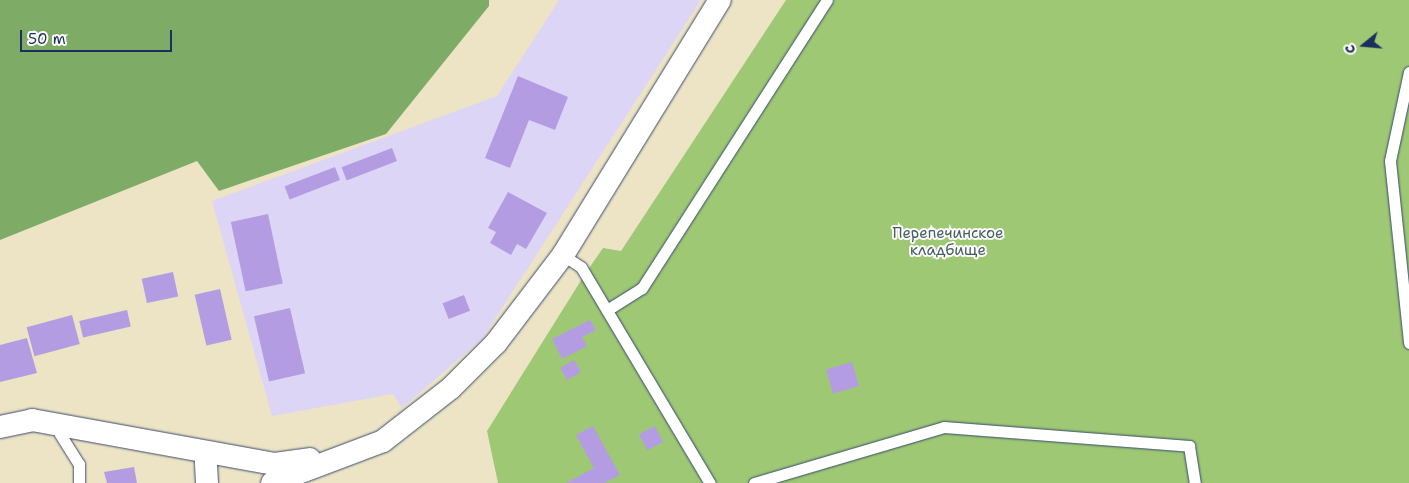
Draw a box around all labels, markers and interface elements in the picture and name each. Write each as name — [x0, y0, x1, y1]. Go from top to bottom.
scale bar — [22, 20, 175, 52]
north arrow — [1339, 20, 1389, 70]
text: 50 m — [28, 29, 66, 49]
text: С — [1340, 43, 1360, 56]
park label: Перепечинское кладбище — [892, 224, 1004, 259]

